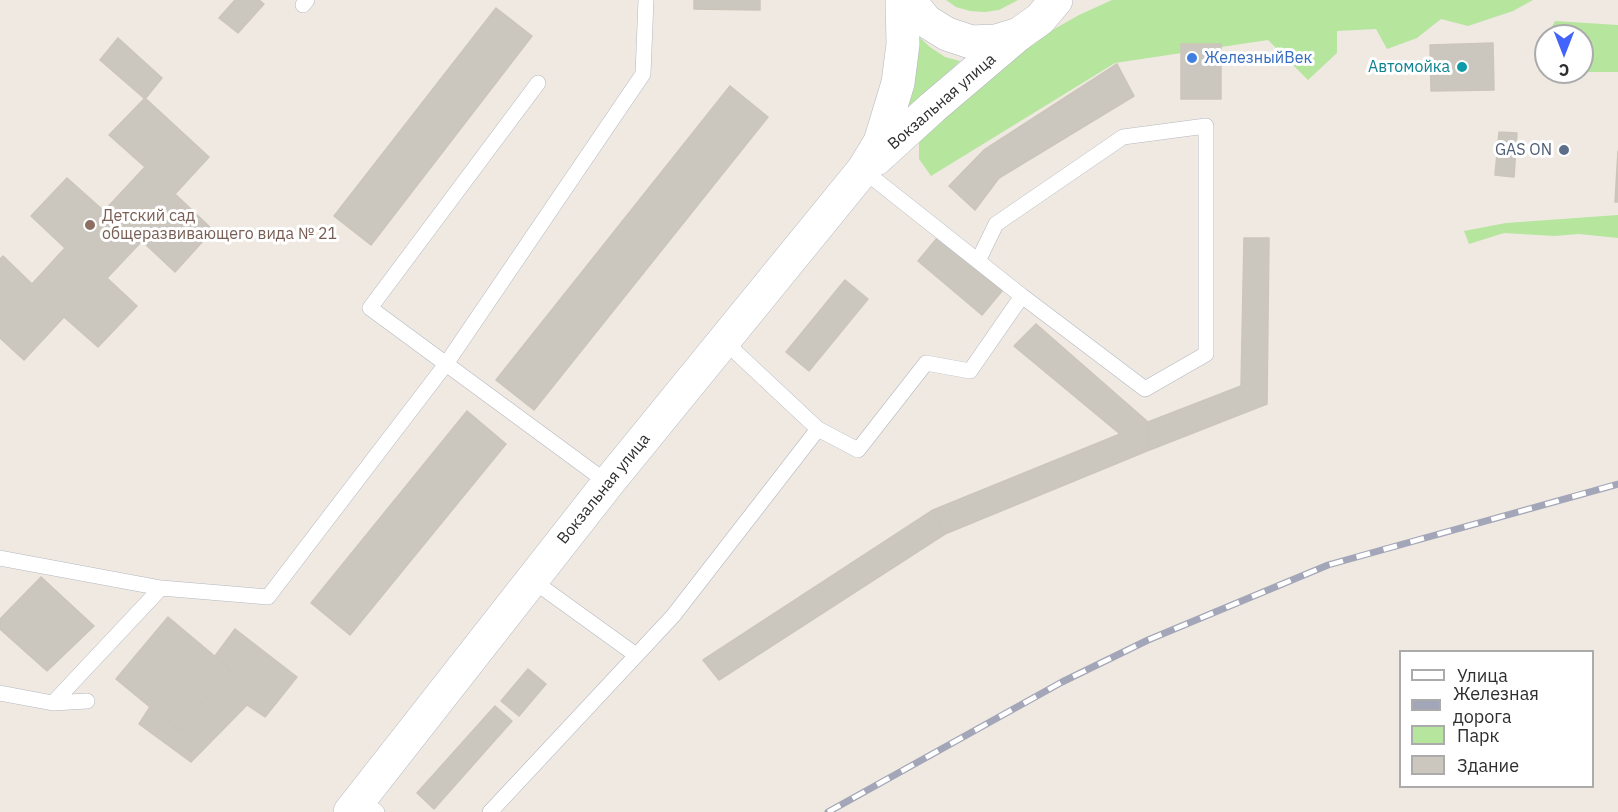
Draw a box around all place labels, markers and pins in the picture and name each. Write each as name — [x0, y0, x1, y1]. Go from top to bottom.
place label: ЖелезныйВек — [1204, 48, 1312, 68]
marker: ЖелезныйВек — [1185, 51, 1199, 65]
place label: Автомойка — [1368, 57, 1450, 77]
marker: Автомойка — [1455, 60, 1469, 74]
place label: GAS ON — [1495, 140, 1552, 160]
marker: GAS ON — [1557, 143, 1571, 157]
place label: Детский сад общеразвивающего вида № 21 — [102, 206, 337, 244]
marker: Детский сад общеразвивающего вида № 21 — [83, 218, 97, 232]

